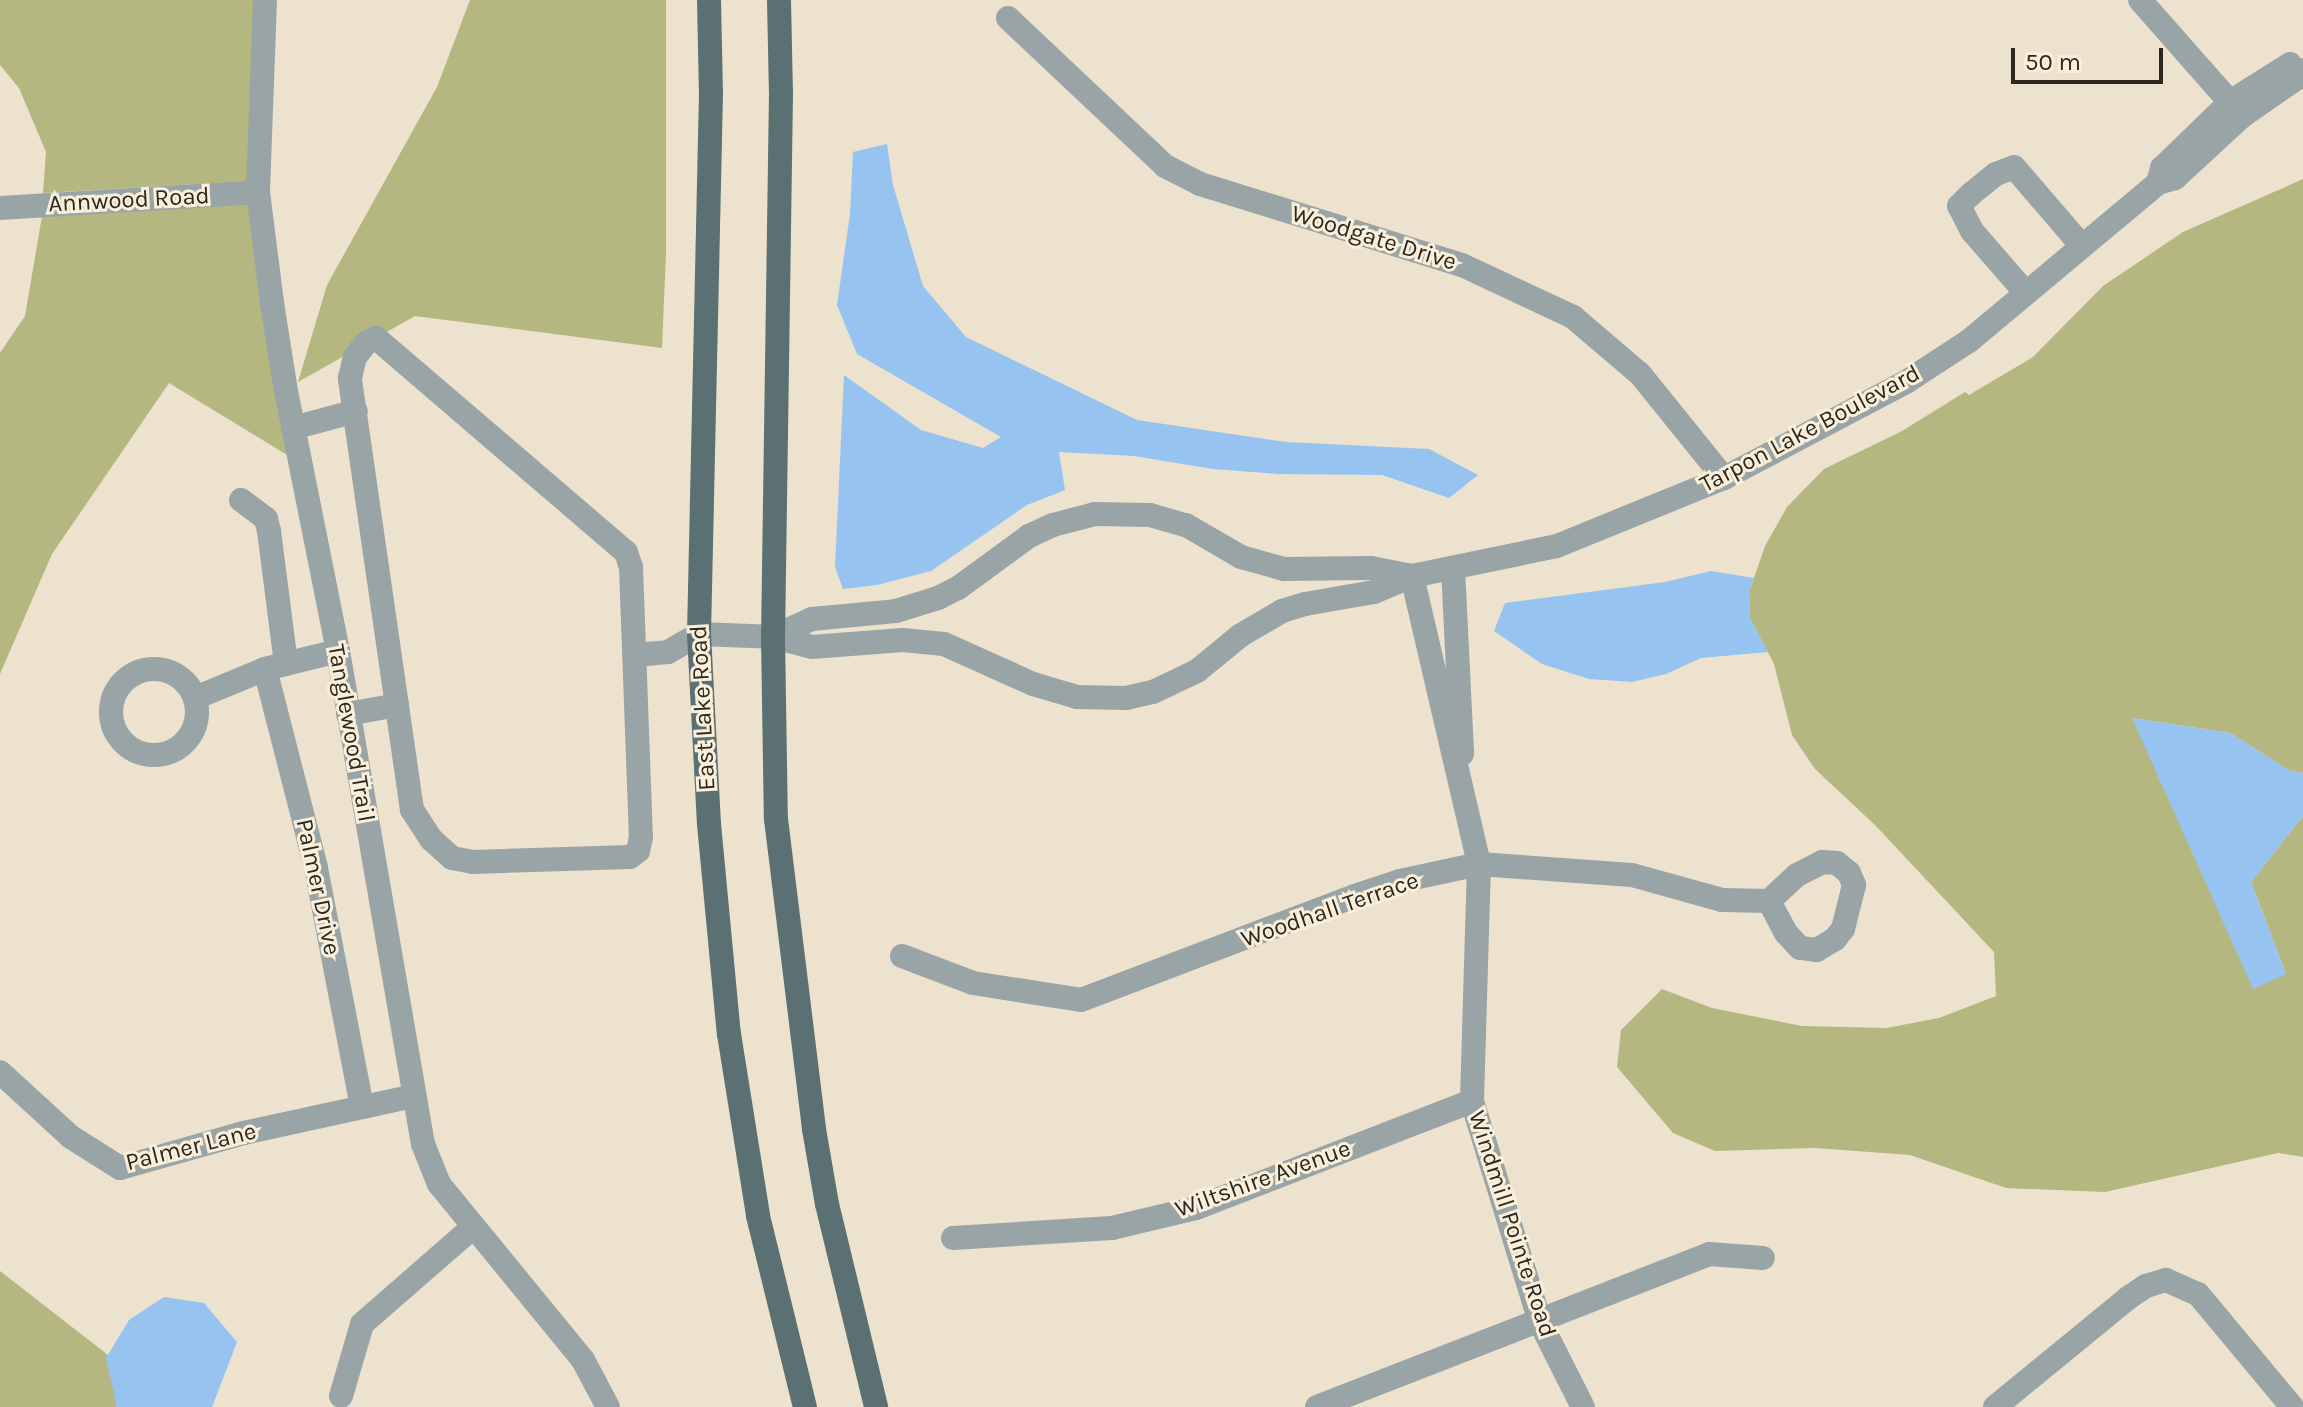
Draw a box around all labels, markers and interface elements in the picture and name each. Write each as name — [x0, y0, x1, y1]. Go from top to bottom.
scale bar — [2015, 32, 2167, 82]
text: 50 m — [2025, 48, 2081, 76]
street label: Annwood Road — [48, 181, 210, 219]
street label: Woodgate Drive — [1288, 199, 1460, 277]
street label: Tarpon Lake Boulevard — [1695, 359, 1925, 499]
street label: East Lake Road — [684, 625, 722, 791]
street label: Tanglewood Trail — [321, 642, 381, 824]
street label: Palmer Drive — [290, 816, 346, 958]
street label: Woodhall Terrace — [1237, 866, 1423, 954]
street label: Windmill Pointe Road — [1462, 1107, 1562, 1341]
street label: Palmer Lane — [123, 1117, 259, 1177]
street label: Wiltshire Avenue — [1171, 1134, 1355, 1224]

